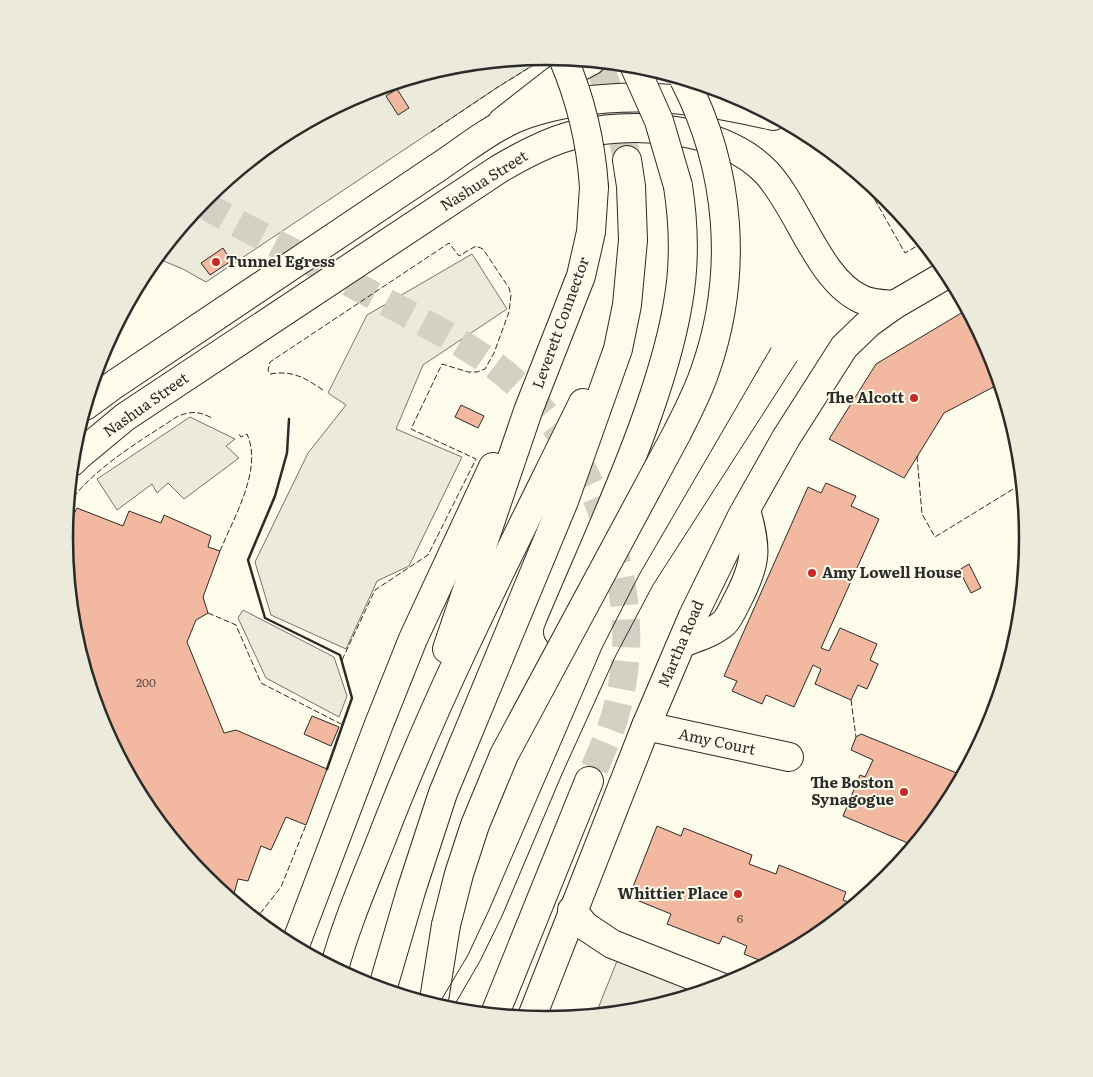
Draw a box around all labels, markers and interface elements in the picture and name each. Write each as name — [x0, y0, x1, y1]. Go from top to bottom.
street label: Nashua Street — [435, 144, 532, 216]
place label: Tunnel Egress — [226, 249, 336, 272]
street label: Leverett Connector — [525, 253, 594, 392]
marker: Tunnel Egress — [210, 256, 222, 268]
street label: Nashua Street — [98, 366, 193, 442]
place label: The Alcott — [826, 385, 904, 408]
marker: The Alcott — [908, 392, 920, 404]
place label: Amy Lowell House — [822, 560, 962, 583]
marker: Amy Lowell House — [806, 567, 818, 579]
street label: Martha Road — [651, 596, 708, 691]
house number: 200 — [136, 673, 156, 691]
street label: Amy Court — [677, 721, 758, 760]
place label: The Boston Synagogue — [810, 770, 895, 810]
marker: The Boston Synagogue — [898, 786, 910, 798]
place label: Whittier Place — [618, 881, 729, 904]
marker: Whittier Place — [732, 888, 744, 900]
house number: 6 — [737, 909, 744, 927]

